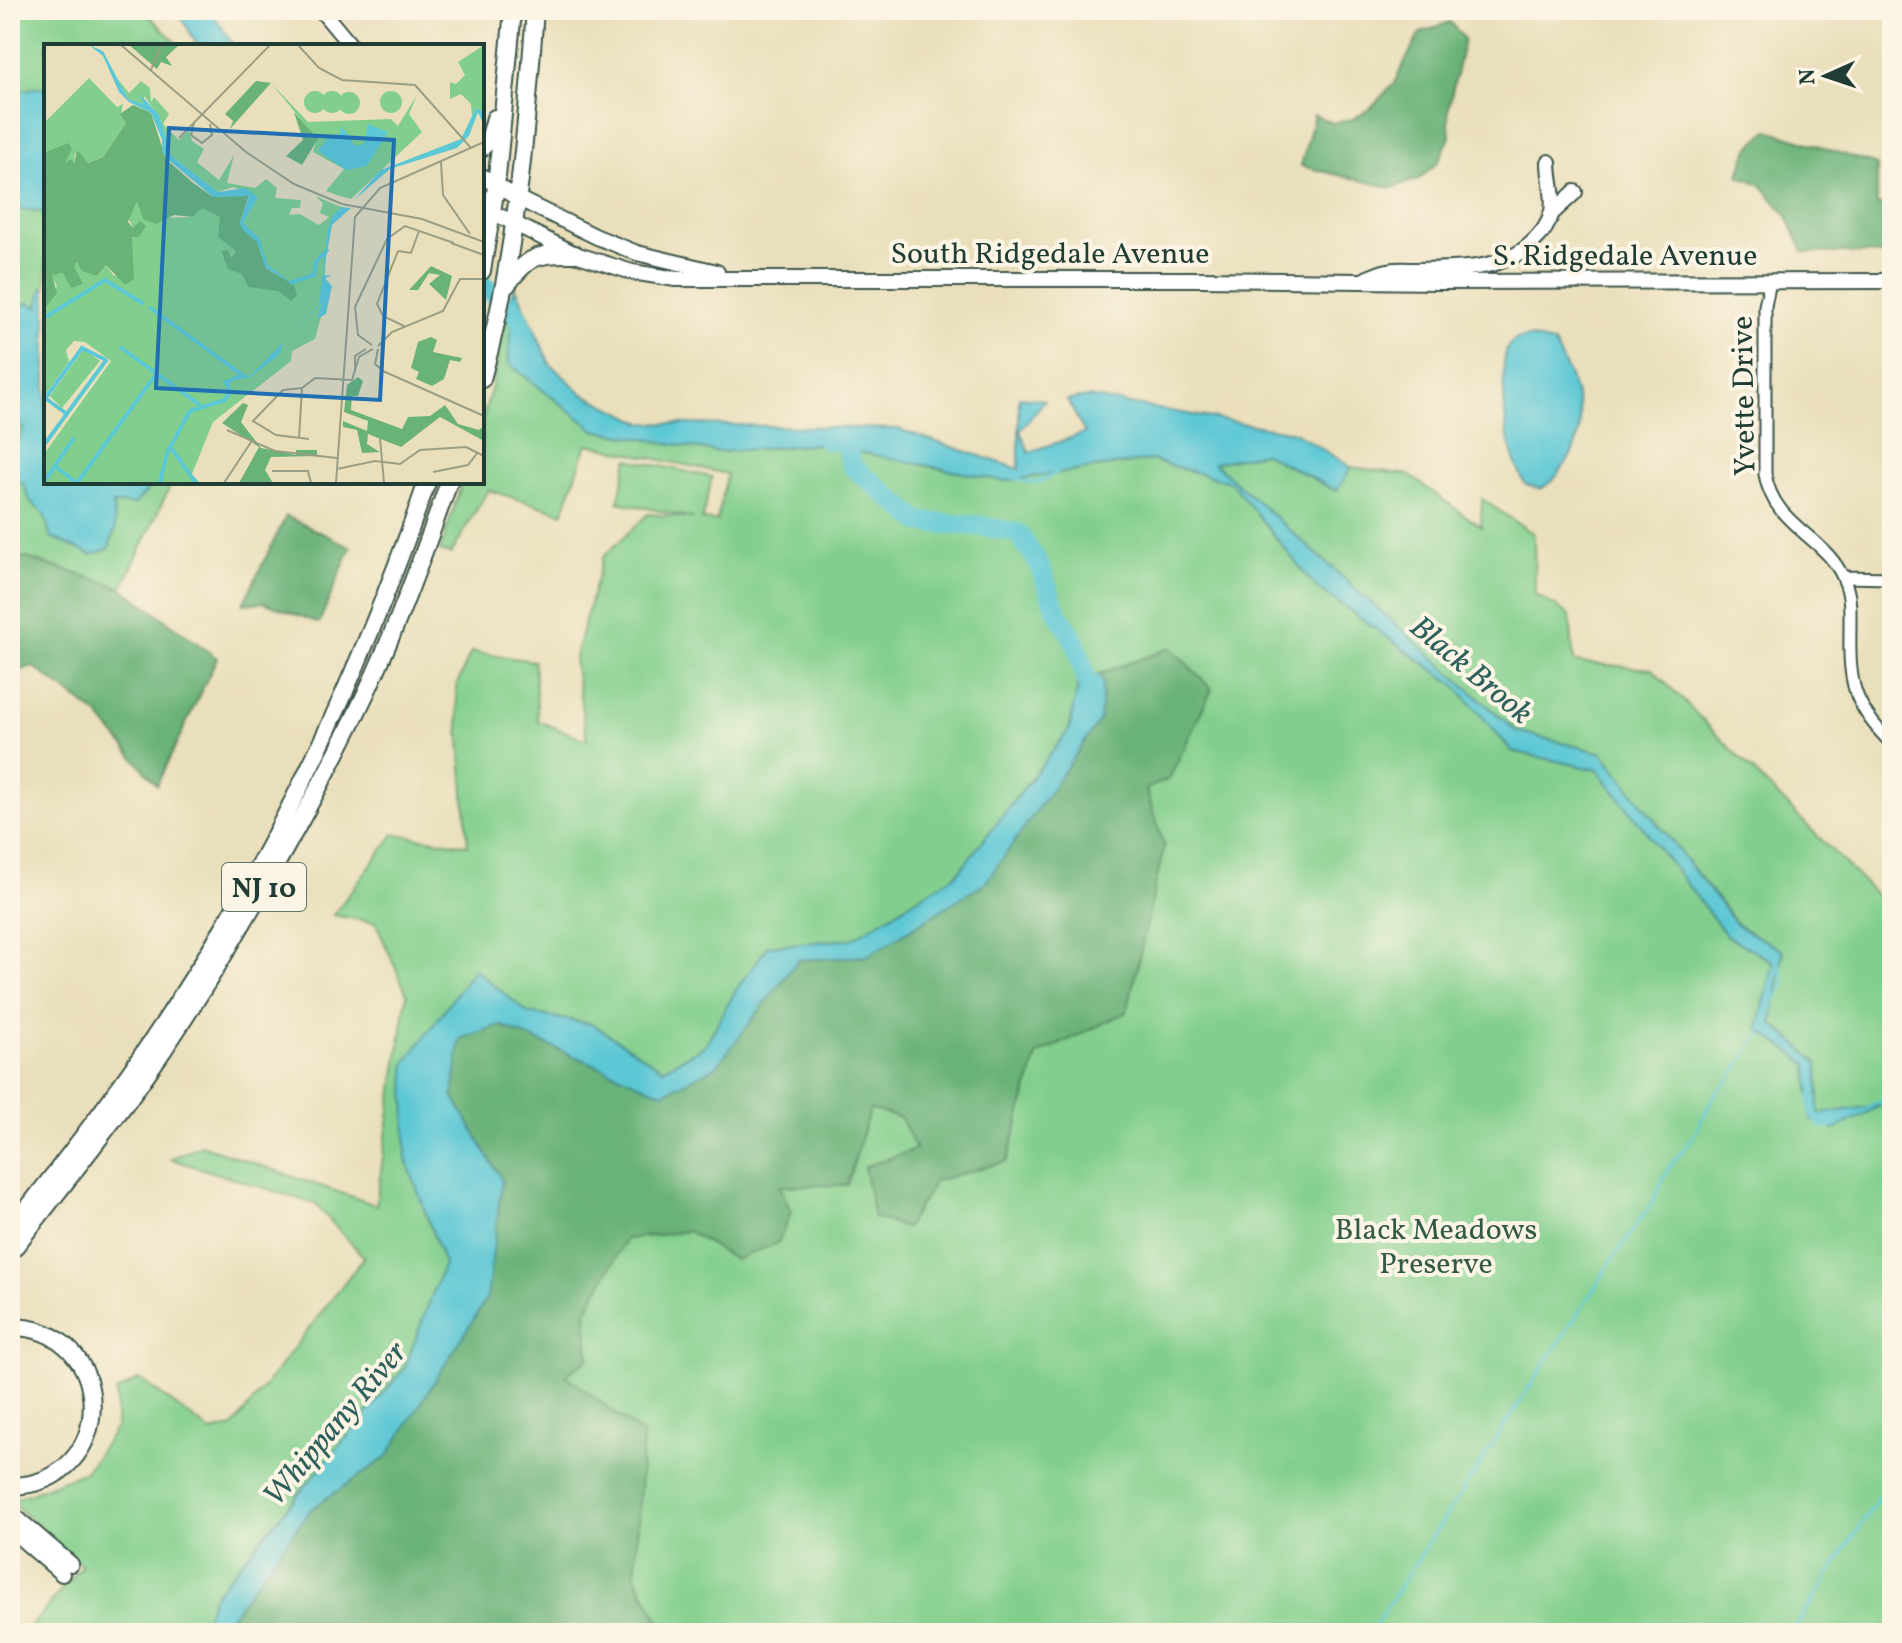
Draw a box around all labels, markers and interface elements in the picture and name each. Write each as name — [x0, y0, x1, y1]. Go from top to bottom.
north arrow — [1786, 36, 1866, 116]
inset map — [44, 44, 484, 484]
text: N — [1793, 68, 1824, 86]
street label: South Ridgedale Avenue — [890, 234, 1210, 276]
street label: S. Ridgedale Avenue — [1493, 236, 1757, 278]
street label: Yvette Drive — [1723, 315, 1767, 477]
water label: Black Brook — [1399, 607, 1541, 736]
road number: NJ 10 — [222, 863, 306, 911]
park label: Black Meadows Preserve — [1335, 1210, 1537, 1286]
water label: Whippany River — [254, 1332, 419, 1517]

